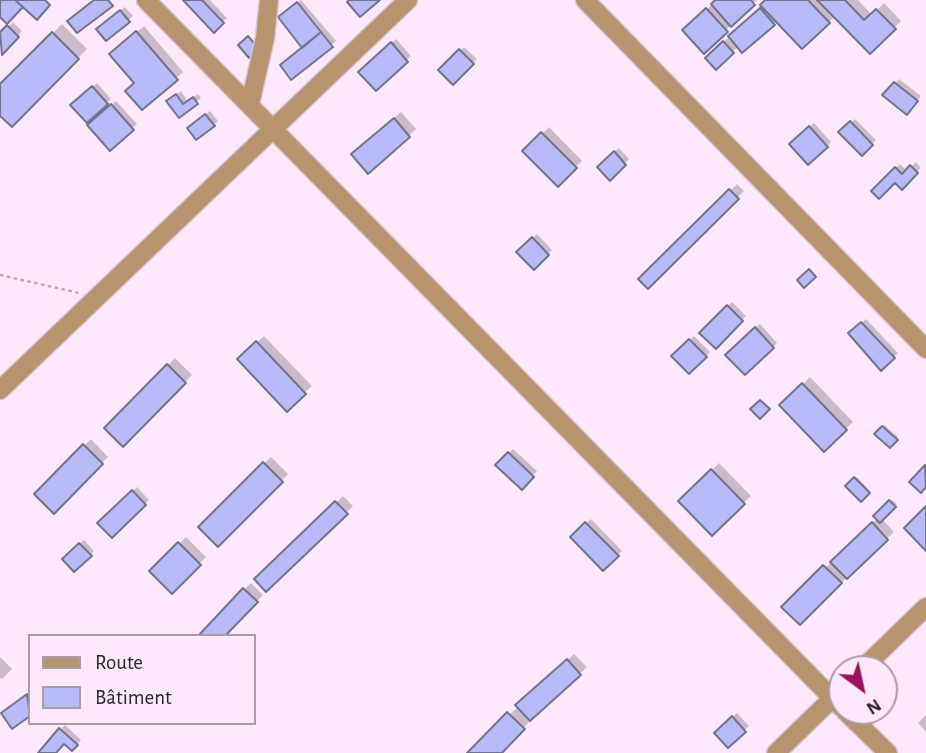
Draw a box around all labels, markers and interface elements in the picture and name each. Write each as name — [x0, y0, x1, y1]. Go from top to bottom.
legend — [28, 634, 256, 725]
text: Route — [95, 652, 143, 673]
north arrow — [828, 655, 898, 725]
text: Bâtiment — [95, 687, 172, 708]
text: N — [863, 695, 884, 718]

